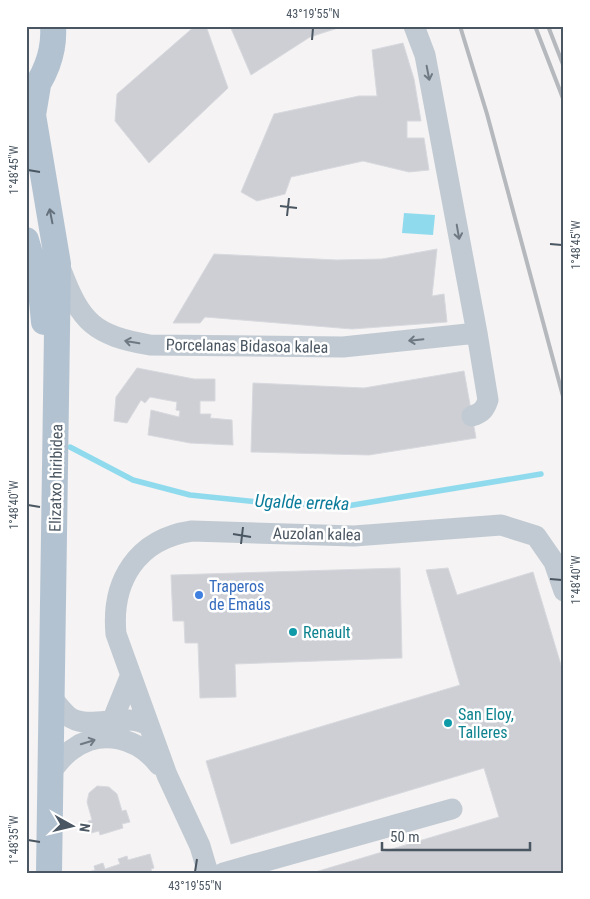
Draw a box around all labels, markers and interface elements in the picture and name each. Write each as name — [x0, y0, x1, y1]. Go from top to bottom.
text: 43°19'55"N — [286, 7, 340, 21]
one-way arrow — [424, 64, 434, 80]
text: 1°48'45"W — [7, 145, 21, 195]
one-way arrow — [45, 208, 55, 224]
text: 1°48'45"W — [569, 220, 583, 270]
one-way arrow — [454, 224, 463, 240]
street label: Porcelanas Bidasoa kalea — [166, 335, 328, 357]
one-way arrow — [409, 335, 425, 345]
one-way arrow — [124, 336, 140, 346]
street label: Elizatxo hiribidea — [46, 424, 66, 532]
text: 1°48'40"W — [7, 480, 21, 530]
water label: Ugalde erreka — [254, 490, 350, 514]
street label: Auzolan kalea — [273, 524, 361, 544]
text: 1°48'40"W — [569, 555, 583, 605]
place label: Traperos de Emaús — [209, 577, 271, 614]
marker: Traperos de Emaús — [193, 589, 205, 601]
place label: Renault — [303, 623, 351, 642]
marker: Renault — [287, 626, 299, 638]
place label: San Eloy, Talleres — [458, 705, 514, 742]
marker: San Eloy, Talleres — [442, 717, 454, 729]
one-way arrow — [80, 736, 96, 746]
north arrow — [48, 802, 98, 852]
text: 1°48'35"W — [7, 815, 21, 865]
scale bar — [382, 819, 530, 851]
text: N — [76, 822, 93, 833]
text: 50 m — [390, 828, 420, 846]
text: 43°19'55"N — [168, 879, 222, 893]

